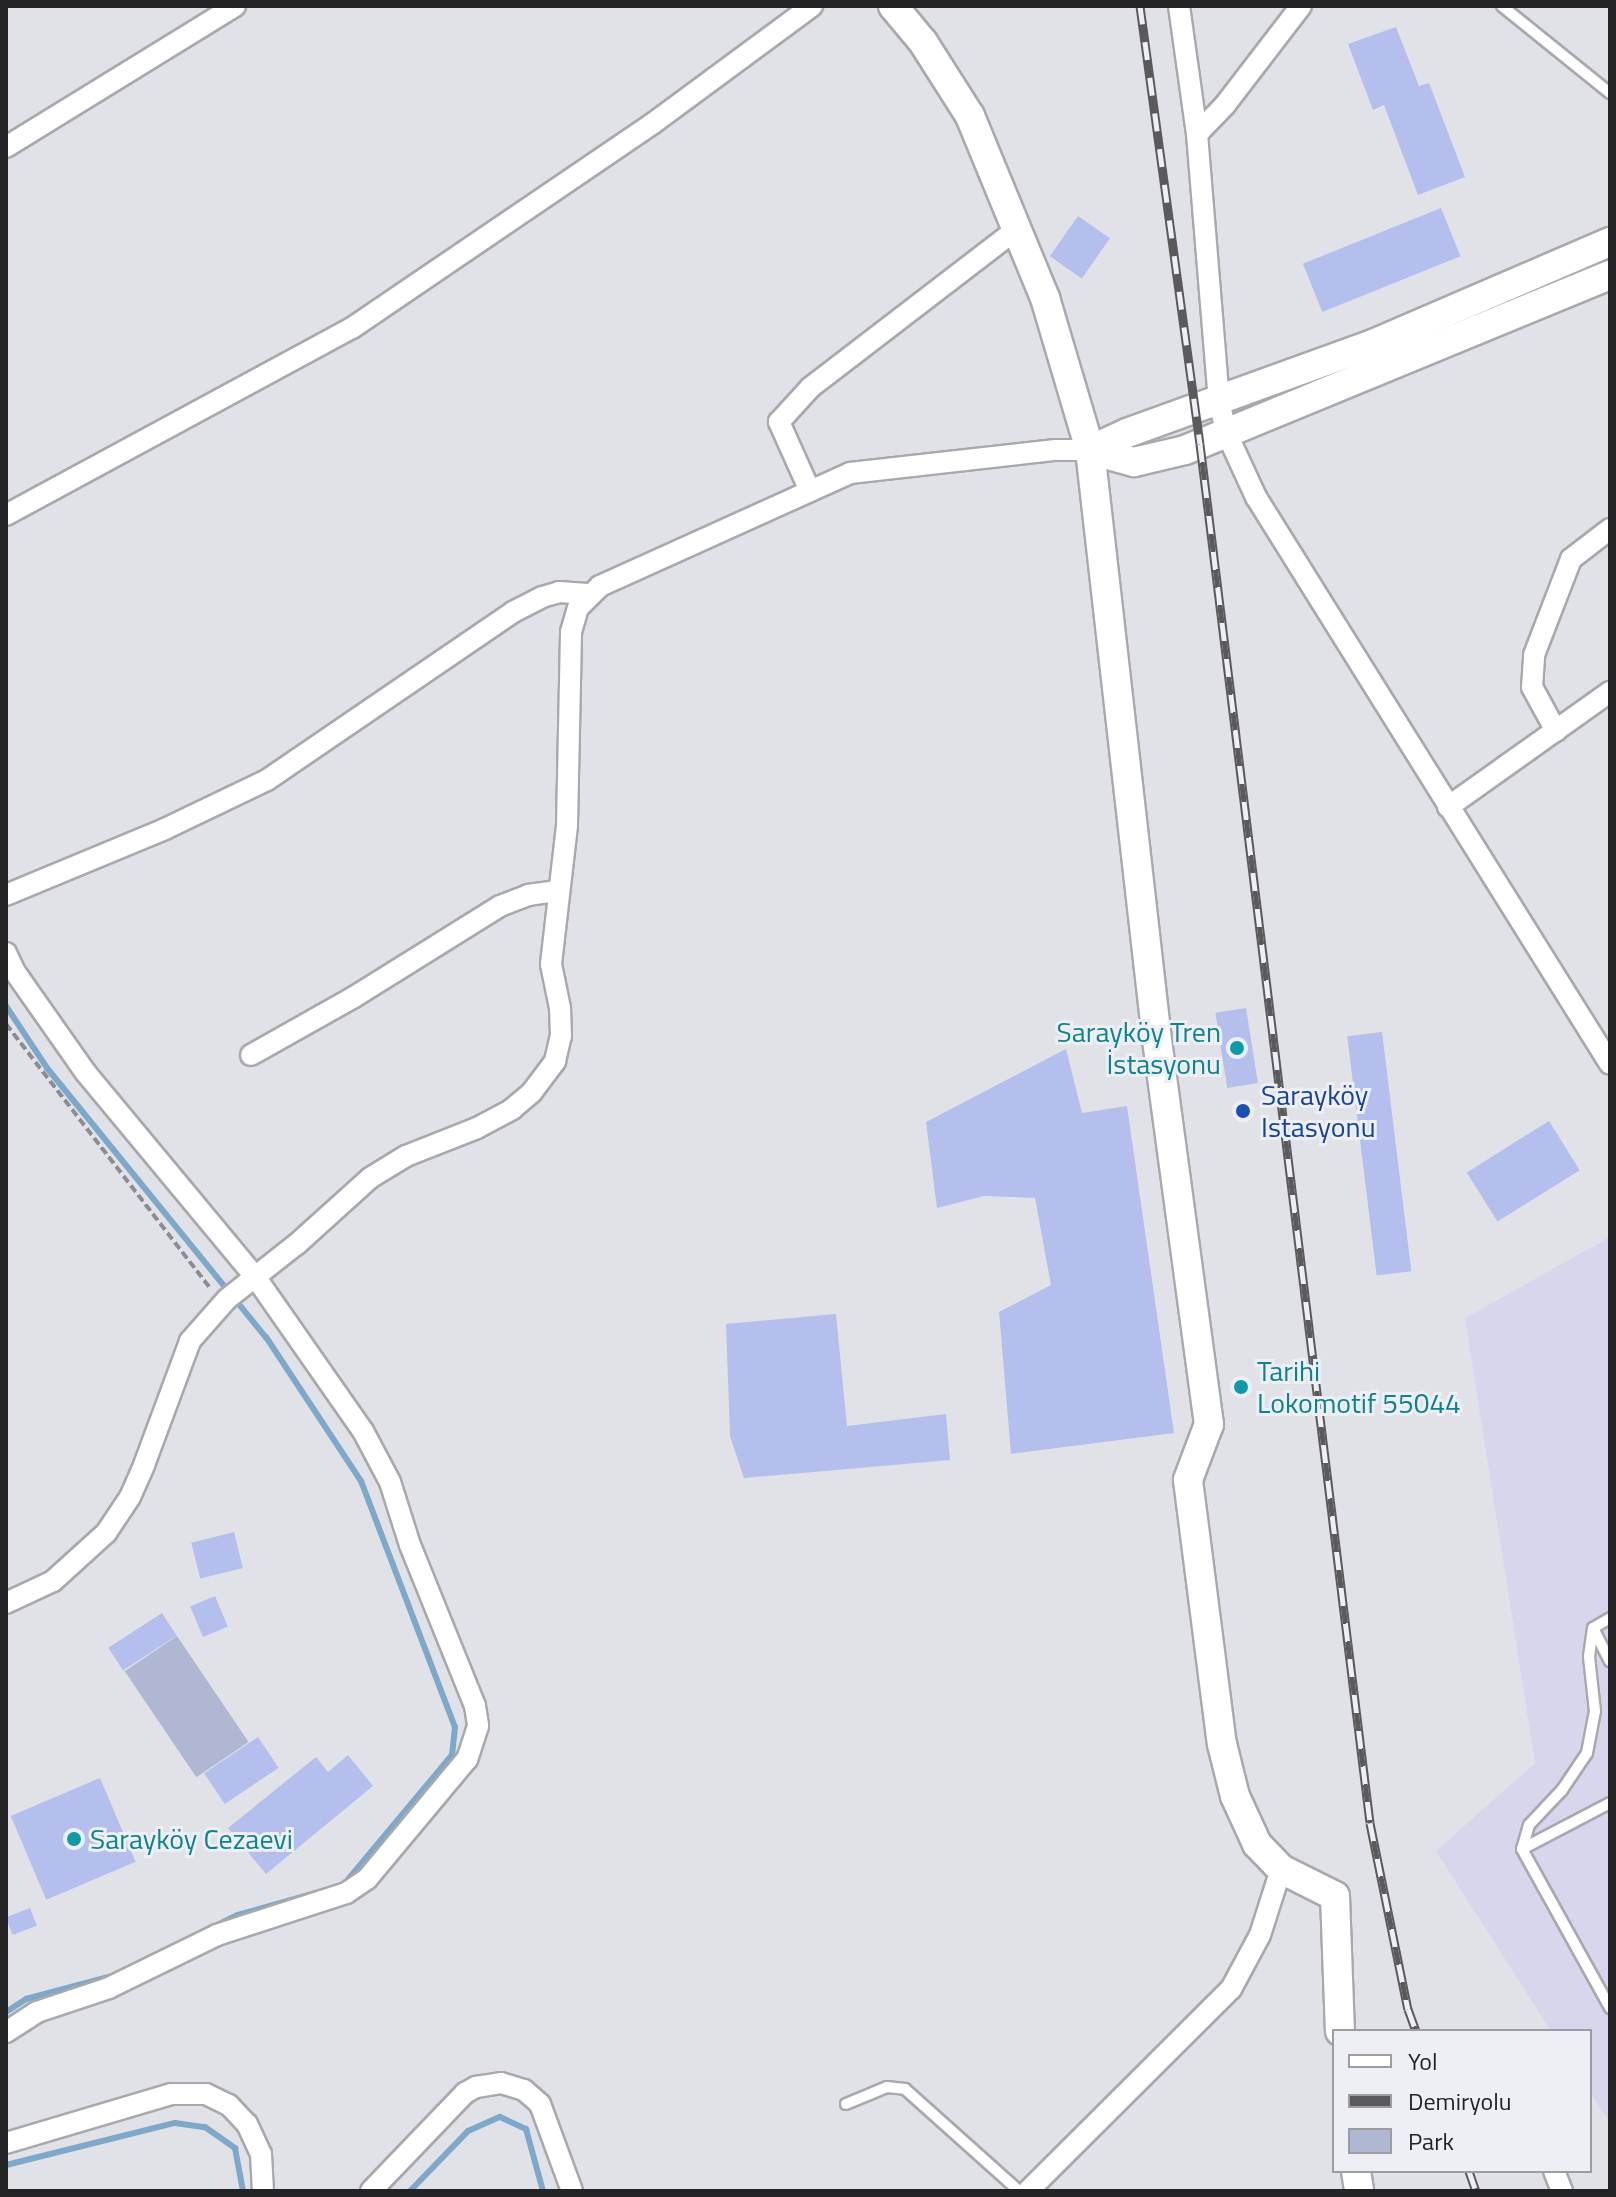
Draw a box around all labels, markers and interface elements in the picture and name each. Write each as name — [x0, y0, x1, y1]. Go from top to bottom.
place label: Sarayköy Tren İstasyonu — [1057, 1015, 1221, 1081]
marker: Sarayköy Tren İstasyonu — [1228, 1039, 1246, 1057]
place label: Sarayköy Istasyonu — [1261, 1078, 1376, 1144]
marker: Sarayköy Istasyonu — [1232, 1100, 1254, 1122]
place label: Tarihi Lokomotif 55044 — [1257, 1354, 1461, 1420]
marker: Tarihi Lokomotif 55044 — [1232, 1378, 1250, 1396]
place label: Sarayköy Cezaevi — [90, 1822, 293, 1856]
marker: Sarayköy Cezaevi — [65, 1830, 83, 1848]
legend — [1332, 2029, 1592, 2173]
text: Yol — [1408, 2043, 1437, 2079]
text: Demiryolu — [1408, 2083, 1512, 2119]
text: Park — [1408, 2123, 1454, 2159]

